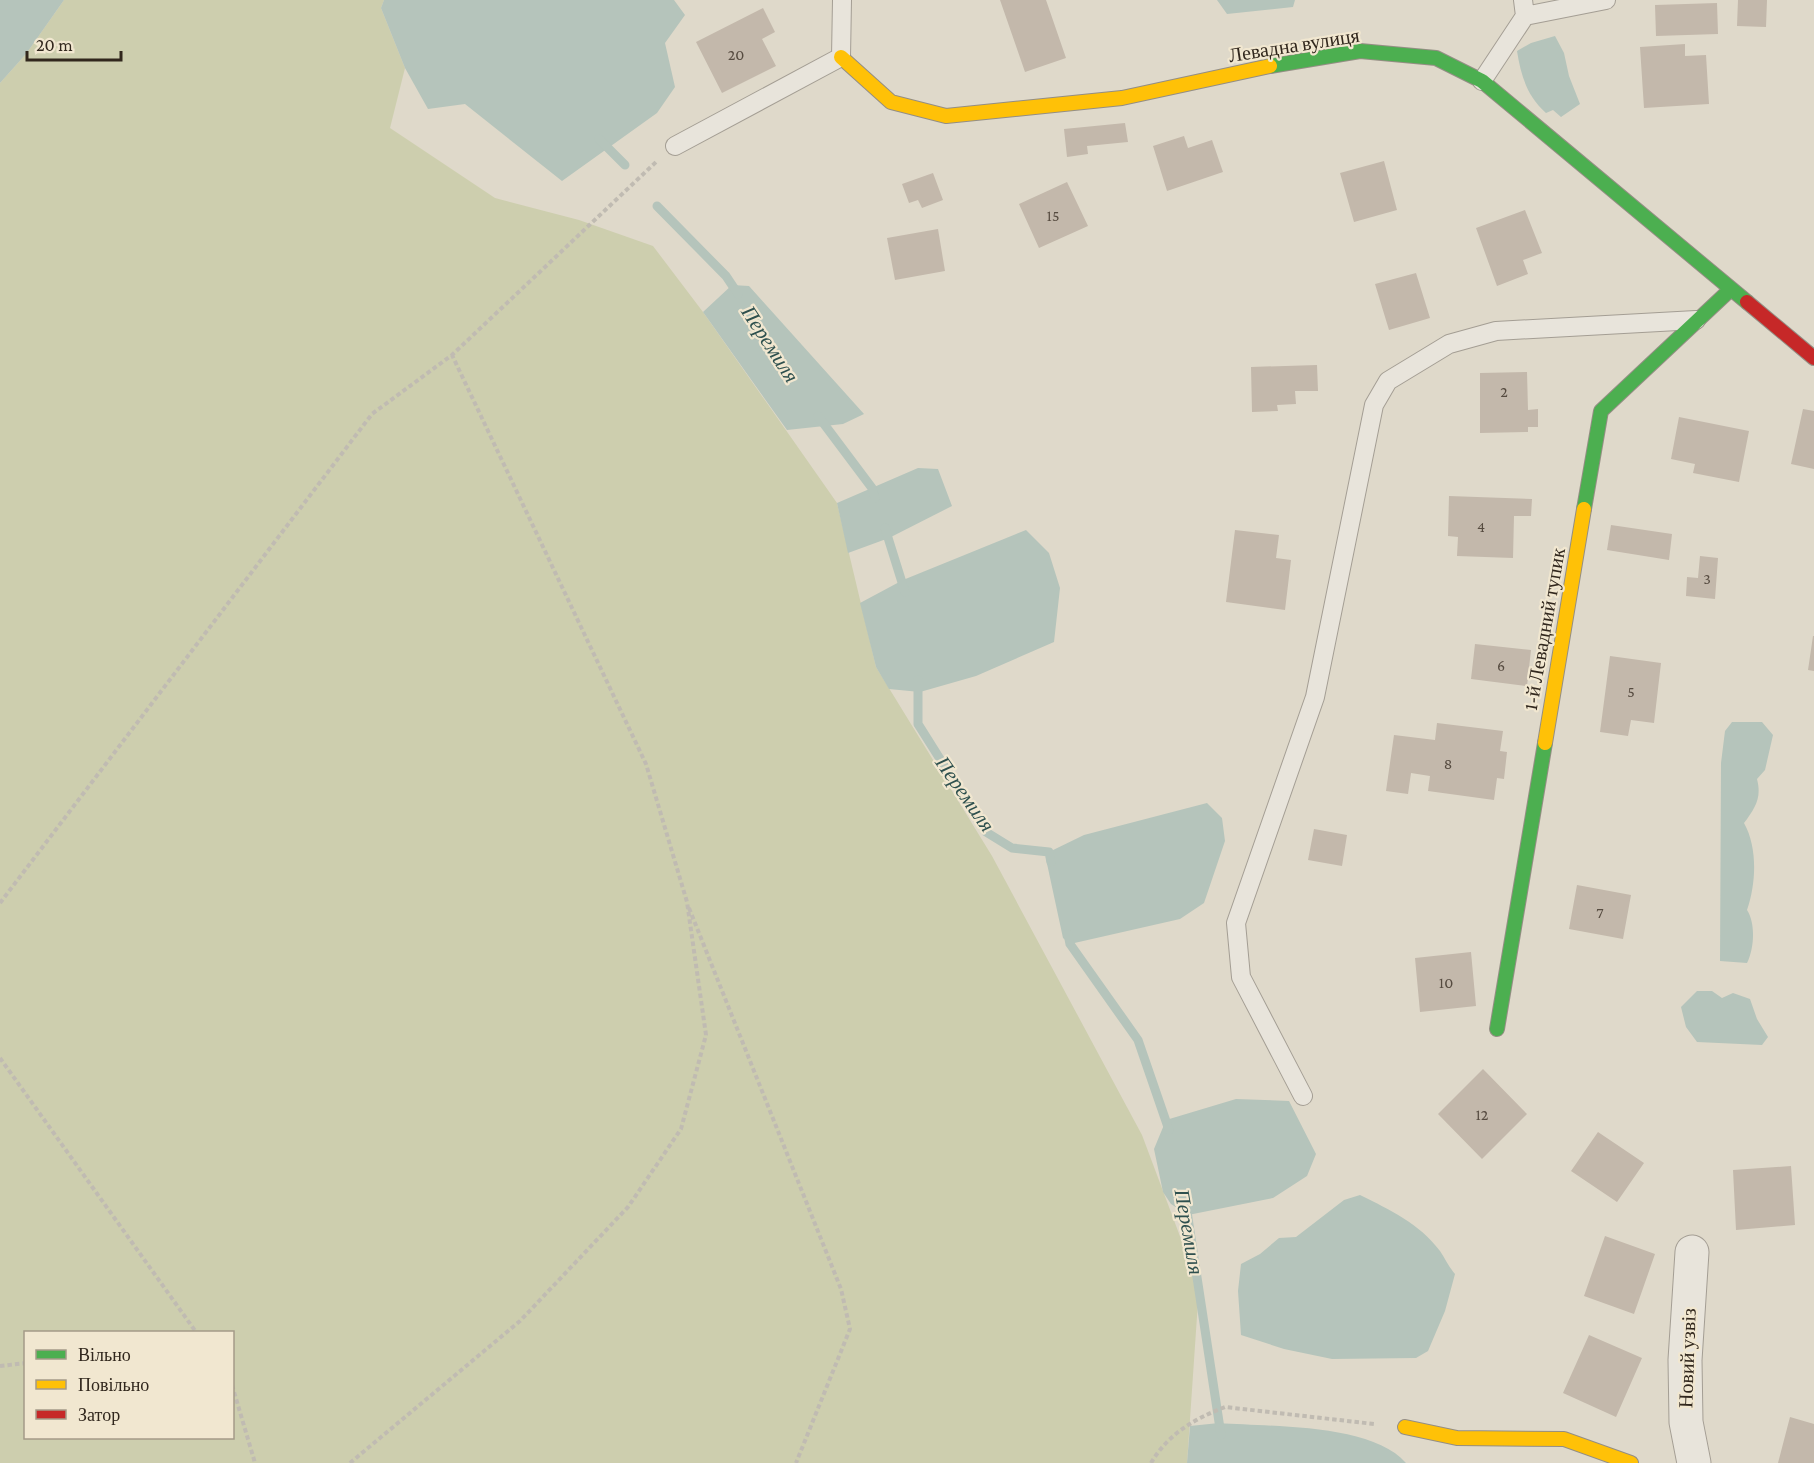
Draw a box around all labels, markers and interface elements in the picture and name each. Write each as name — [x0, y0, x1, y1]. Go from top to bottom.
scale bar — [27, 24, 122, 62]
street label: Левадна вулиця — [1227, 24, 1361, 67]
text: 20 m — [36, 35, 73, 55]
house number: 20 — [728, 46, 744, 63]
house number: 15 — [1047, 207, 1059, 224]
water label: Перемиля — [736, 300, 804, 387]
house number: 2 — [1500, 383, 1508, 400]
house number: 4 — [1477, 518, 1485, 535]
street label: 1-й Левадний тупик — [1519, 546, 1570, 712]
house number: 3 — [1703, 570, 1711, 587]
house number: 6 — [1497, 657, 1505, 674]
house number: 5 — [1627, 683, 1635, 700]
water label: Перемиля — [930, 751, 1000, 836]
house number: 8 — [1444, 755, 1452, 772]
house number: 7 — [1596, 904, 1604, 921]
house number: 10 — [1439, 974, 1453, 991]
house number: 12 — [1476, 1106, 1489, 1123]
water label: Перемиля — [1169, 1186, 1208, 1277]
street label: Новий узвіз — [1674, 1308, 1701, 1408]
legend — [24, 1331, 234, 1439]
text: Вільно — [78, 1345, 131, 1365]
text: Повільно — [78, 1375, 149, 1395]
text: Затор — [78, 1405, 120, 1425]

